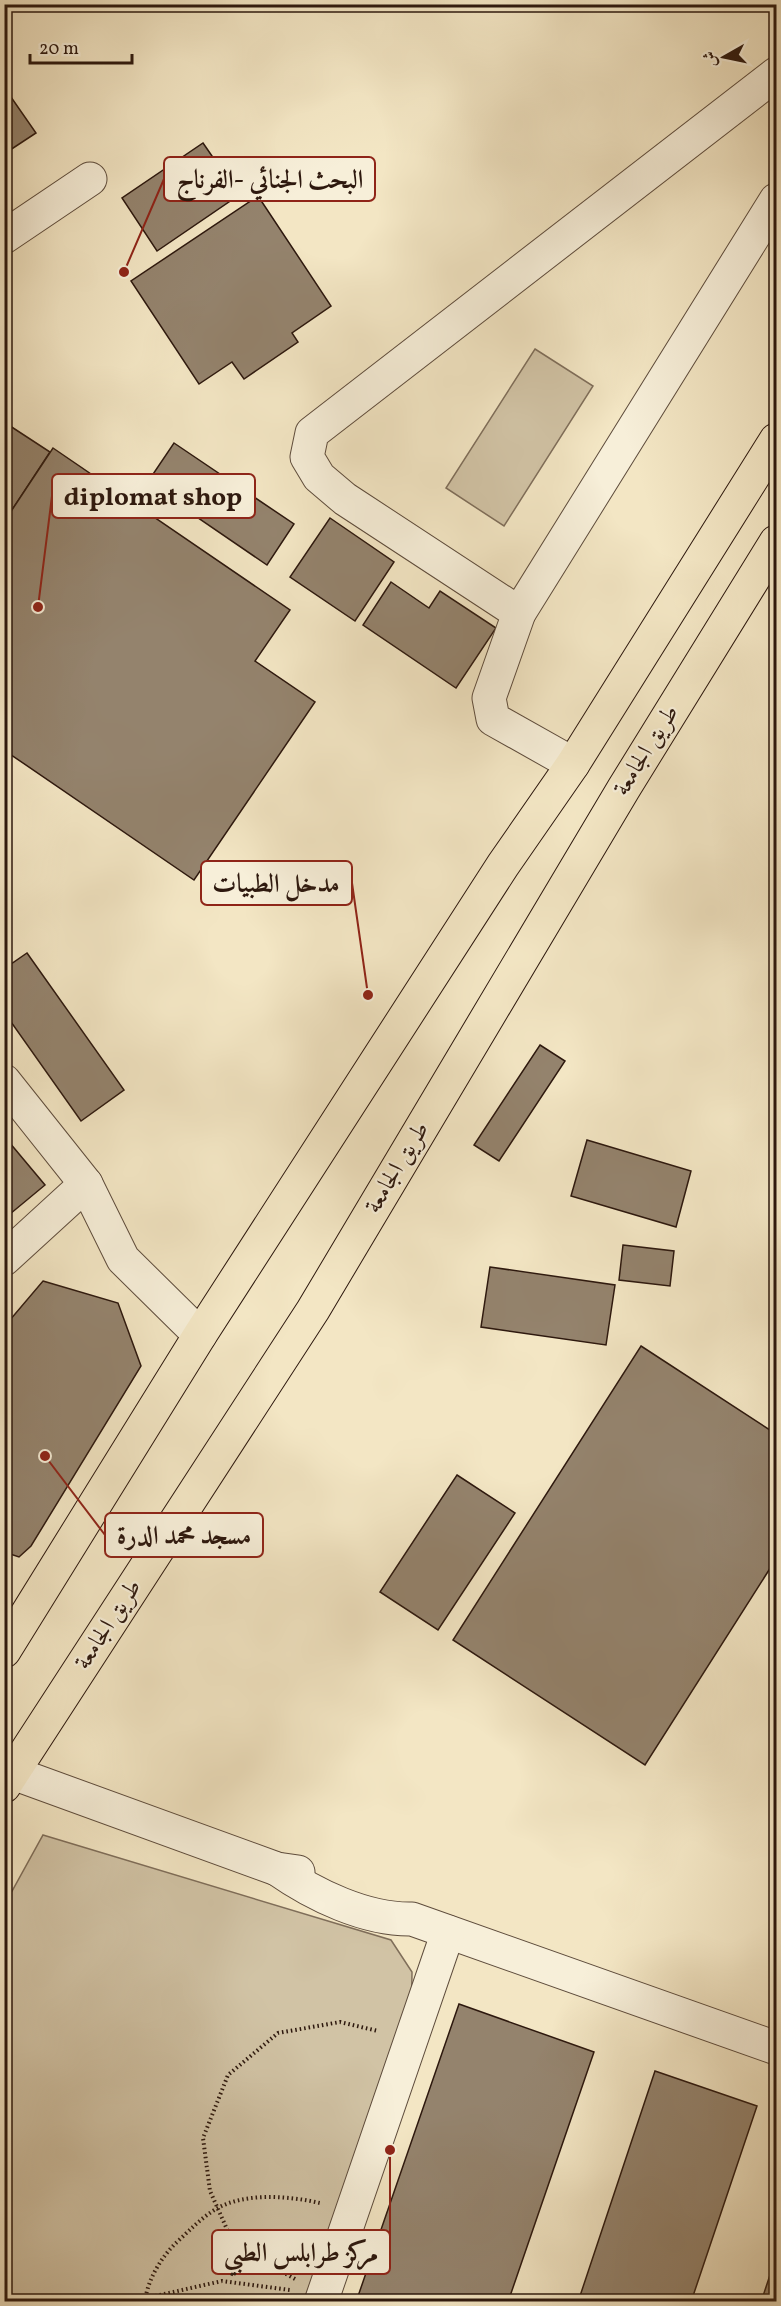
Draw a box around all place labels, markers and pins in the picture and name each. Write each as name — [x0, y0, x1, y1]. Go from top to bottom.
callout: البحث الجنائي -الفرناج — [164, 157, 375, 201]
callout: diplomat shop — [52, 474, 255, 518]
callout: مدخل الطبيات — [201, 861, 352, 905]
callout: مسجد محمد الدرة — [105, 1513, 263, 1557]
callout: مركز طرابلس الطبي — [212, 2230, 390, 2274]

